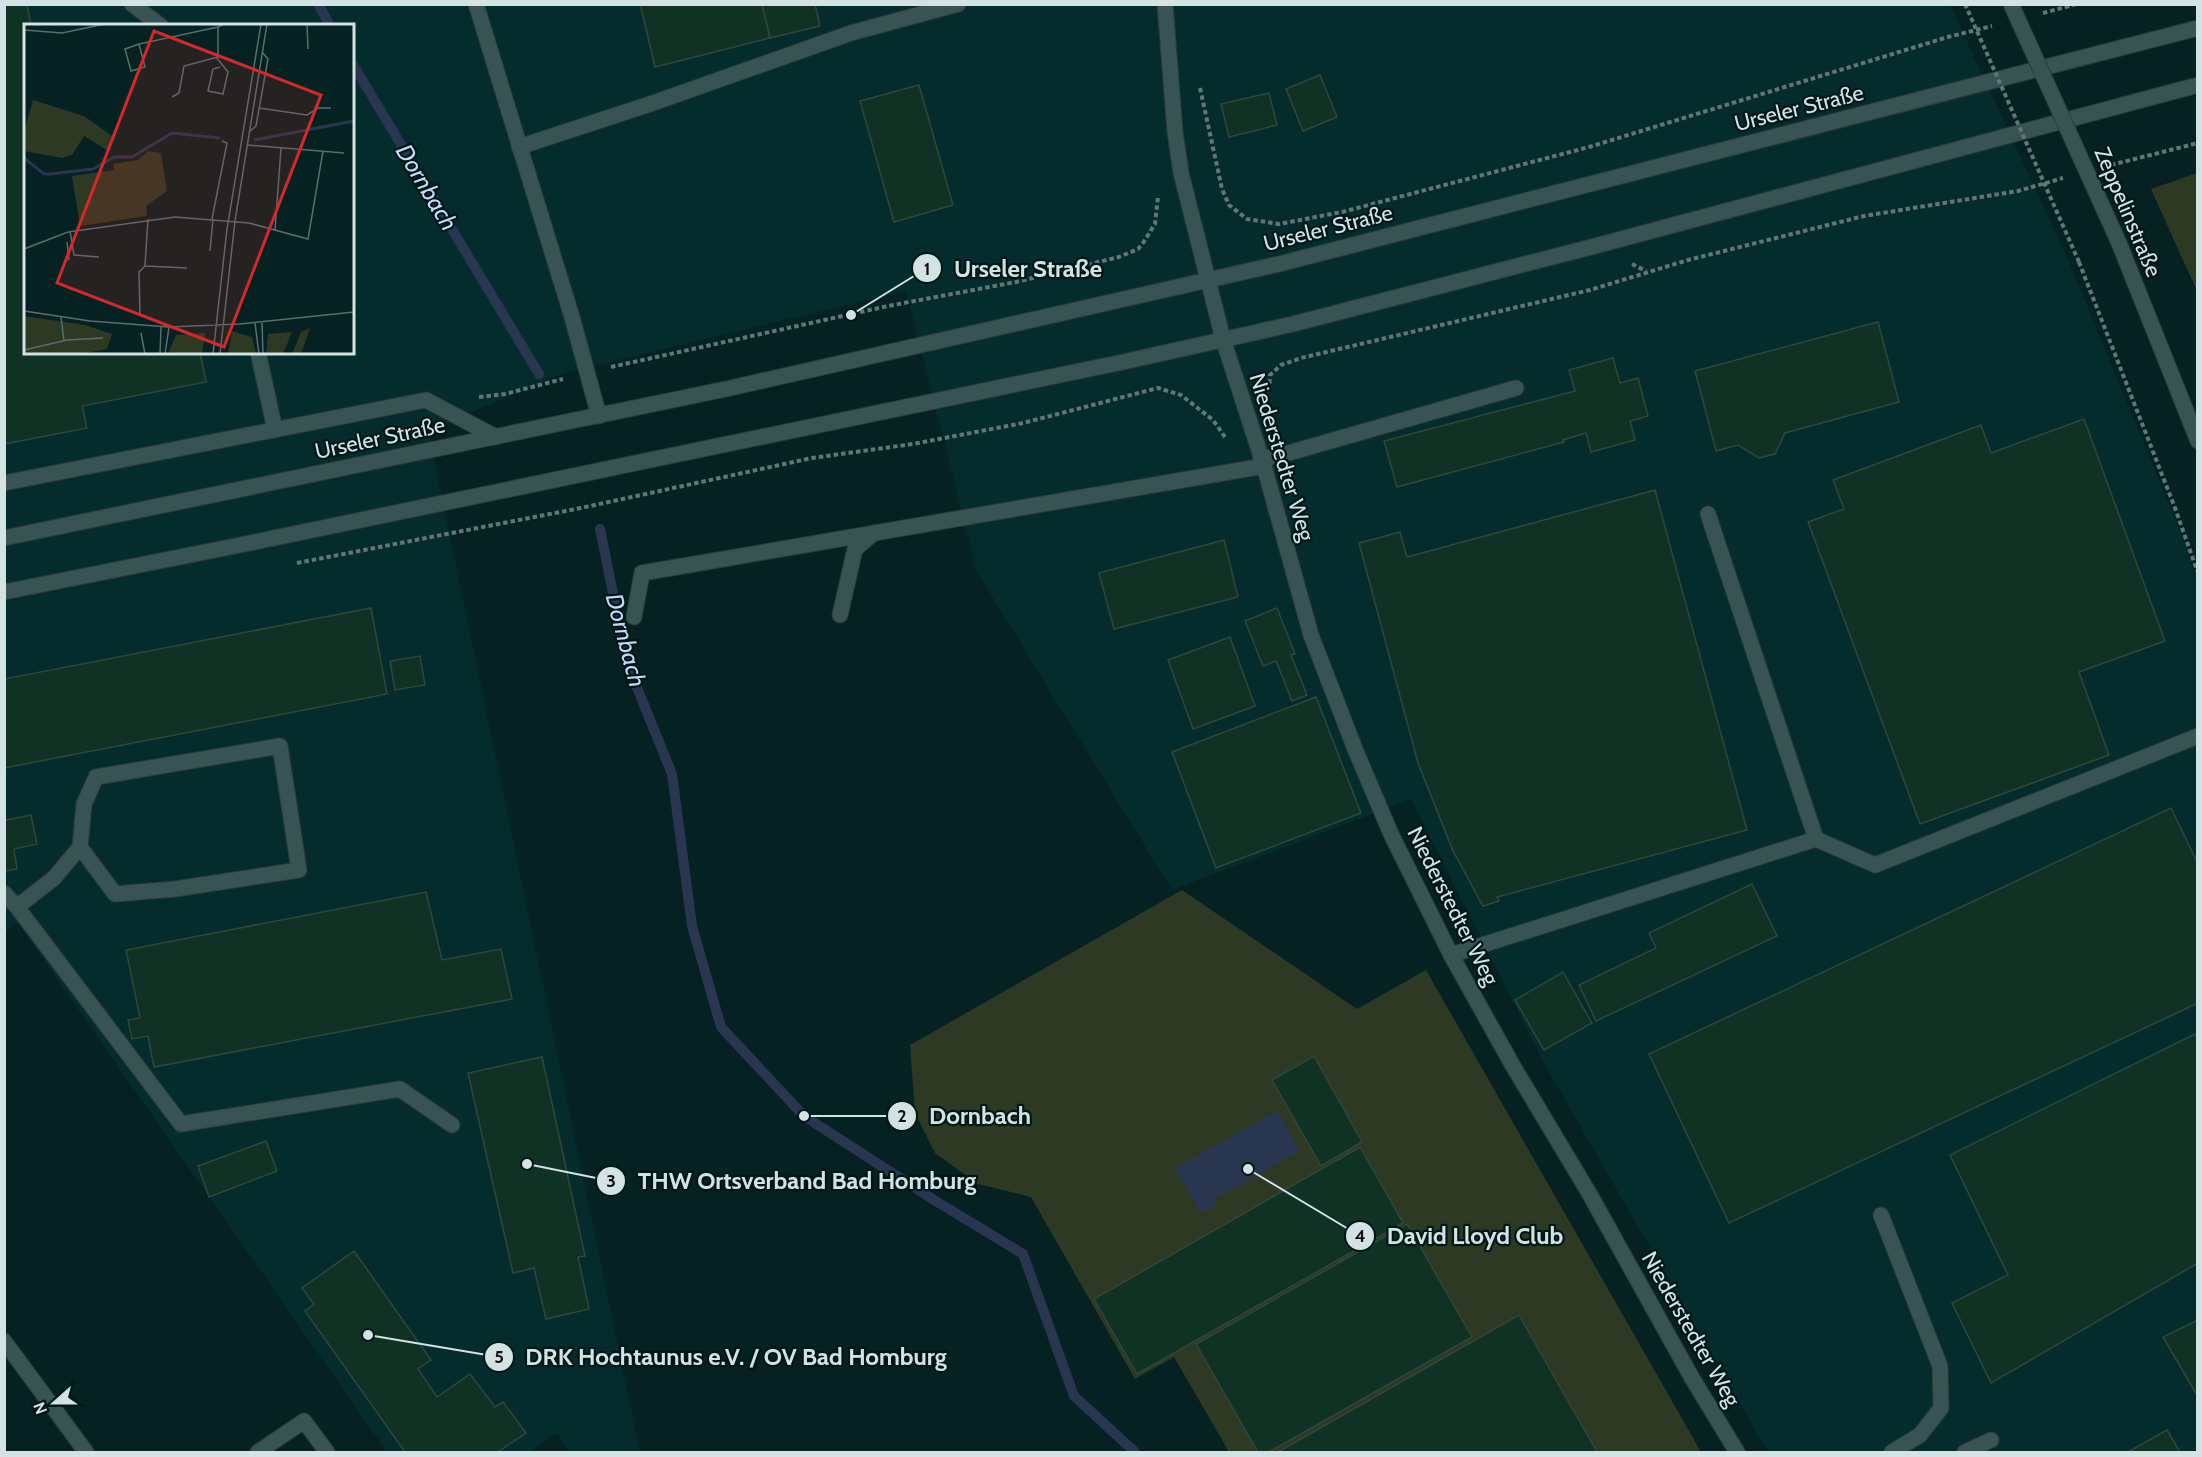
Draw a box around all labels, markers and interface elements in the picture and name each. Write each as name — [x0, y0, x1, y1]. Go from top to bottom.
inset map — [24, 24, 354, 354]
street label: Urseler Straße — [1732, 79, 1866, 137]
water label: Dornbach — [390, 139, 464, 235]
street label: Zeppelinstraße — [2089, 143, 2167, 281]
street label: Urseler Straße — [1261, 199, 1395, 257]
callout: Urseler Straße — [912, 247, 1114, 289]
text: Urseler Straße — [954, 254, 1102, 283]
text: 1 — [924, 258, 930, 280]
street label: Niederstedter Weg — [1244, 370, 1321, 545]
street label: Urseler Straße — [312, 411, 448, 465]
water label: Dornbach — [600, 590, 652, 690]
street label: Niederstedter Weg — [1401, 822, 1505, 991]
callout: Dornbach — [887, 1095, 1043, 1137]
text: Dornbach — [929, 1101, 1031, 1130]
text: 2 — [897, 1105, 907, 1127]
callout: THW Ortsverband Bad Homburg — [596, 1160, 988, 1202]
text: THW Ortsverband Bad Homburg — [638, 1166, 976, 1195]
text: 3 — [606, 1170, 616, 1192]
callout: David Lloyd Club — [1345, 1215, 1575, 1257]
text: David Lloyd Club — [1387, 1221, 1563, 1250]
text: 4 — [1354, 1225, 1366, 1247]
street label: Niederstedter Weg — [1636, 1247, 1747, 1412]
callout: DRK Hochtaunus e.V. / OV Bad Homburg — [484, 1336, 959, 1378]
text: DRK Hochtaunus e.V. / OV Bad Homburg — [525, 1342, 947, 1371]
text: 5 — [494, 1346, 504, 1368]
north arrow — [24, 1373, 84, 1433]
text: N — [30, 1400, 51, 1417]

